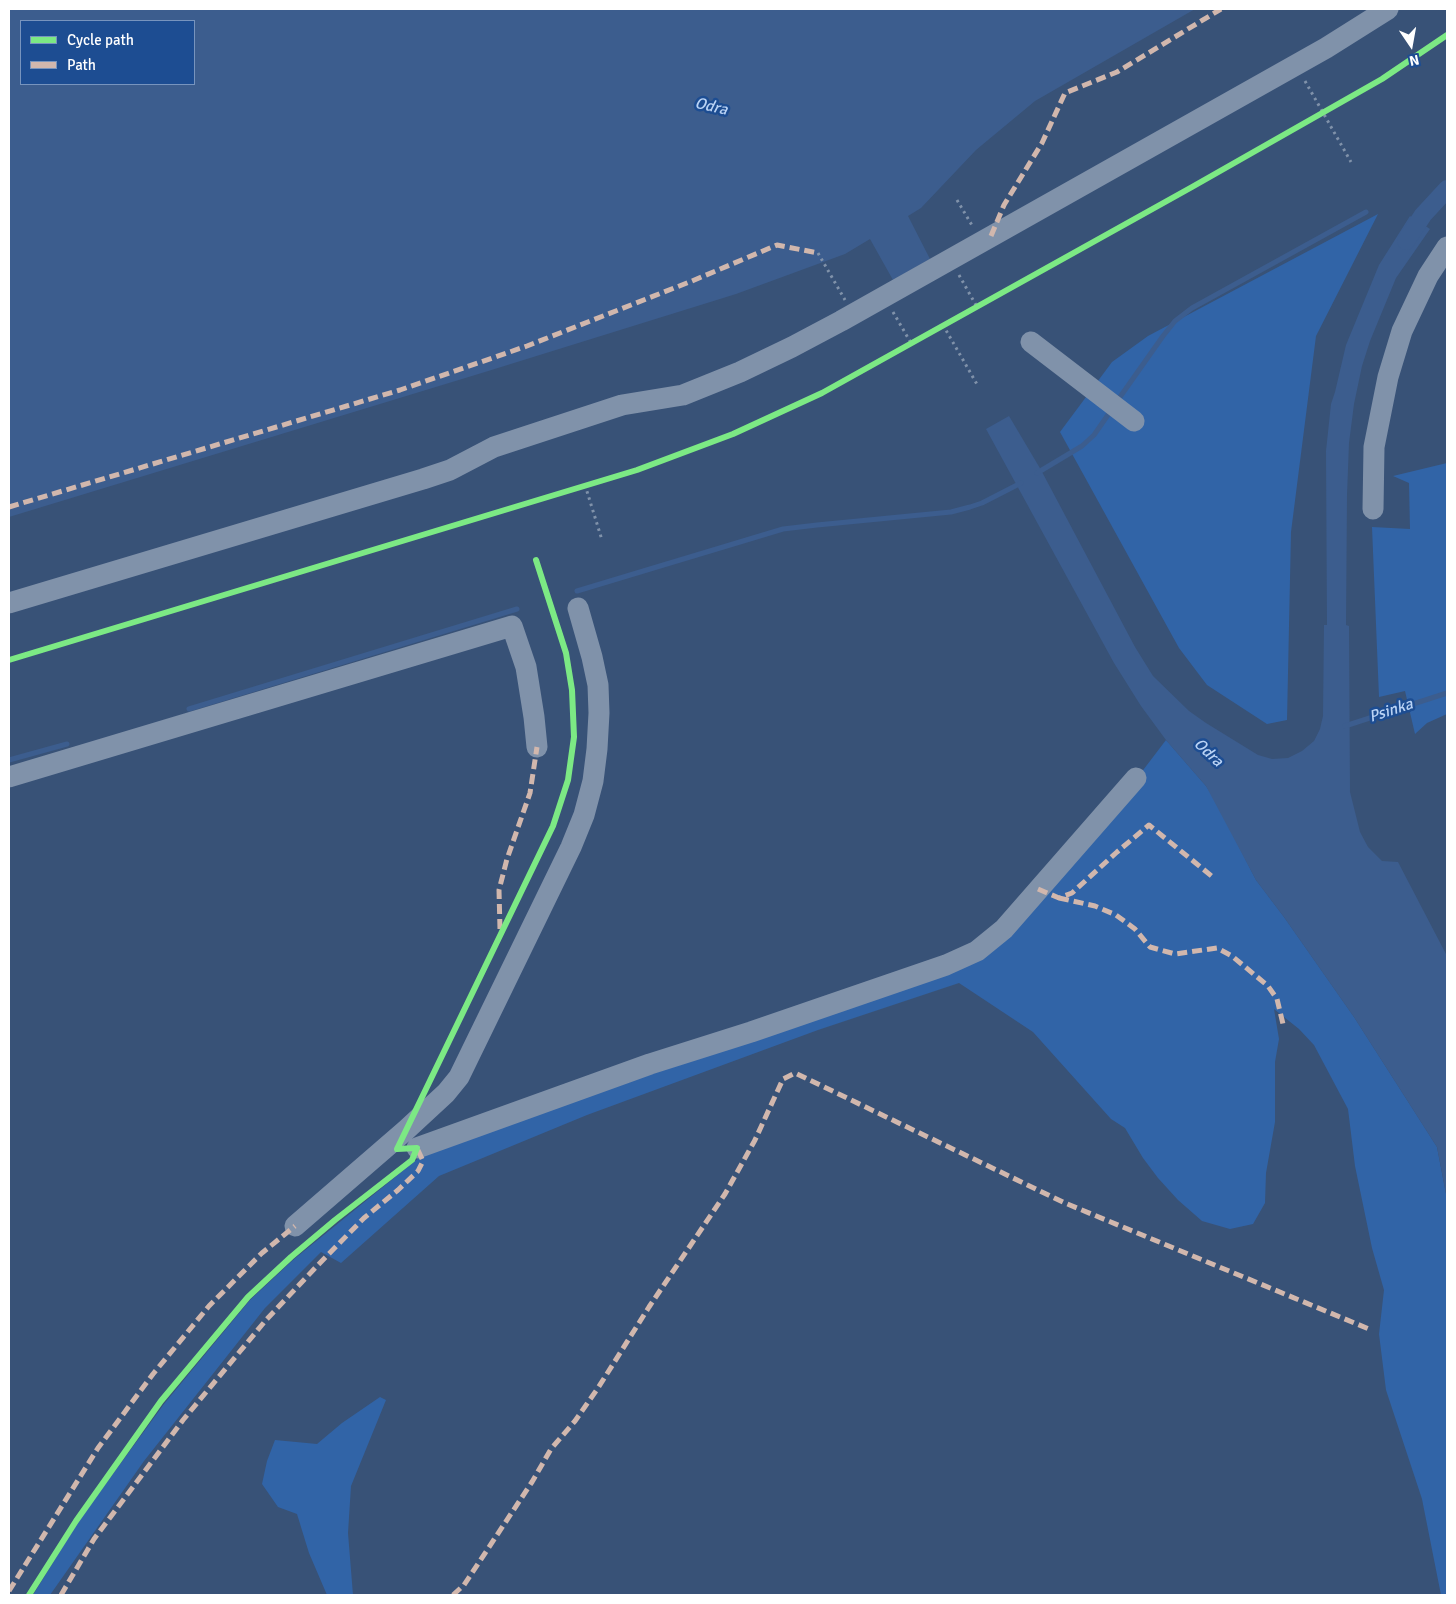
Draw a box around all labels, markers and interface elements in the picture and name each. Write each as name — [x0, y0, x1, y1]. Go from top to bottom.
legend — [20, 20, 195, 85]
north arrow — [1386, 20, 1436, 70]
text: Cycle path — [67, 31, 134, 49]
text: N — [1408, 51, 1421, 69]
text: Path — [67, 56, 96, 74]
water label: Odra — [693, 94, 729, 120]
water label: Psinka — [1367, 695, 1415, 727]
water label: Odra — [1189, 735, 1227, 771]

